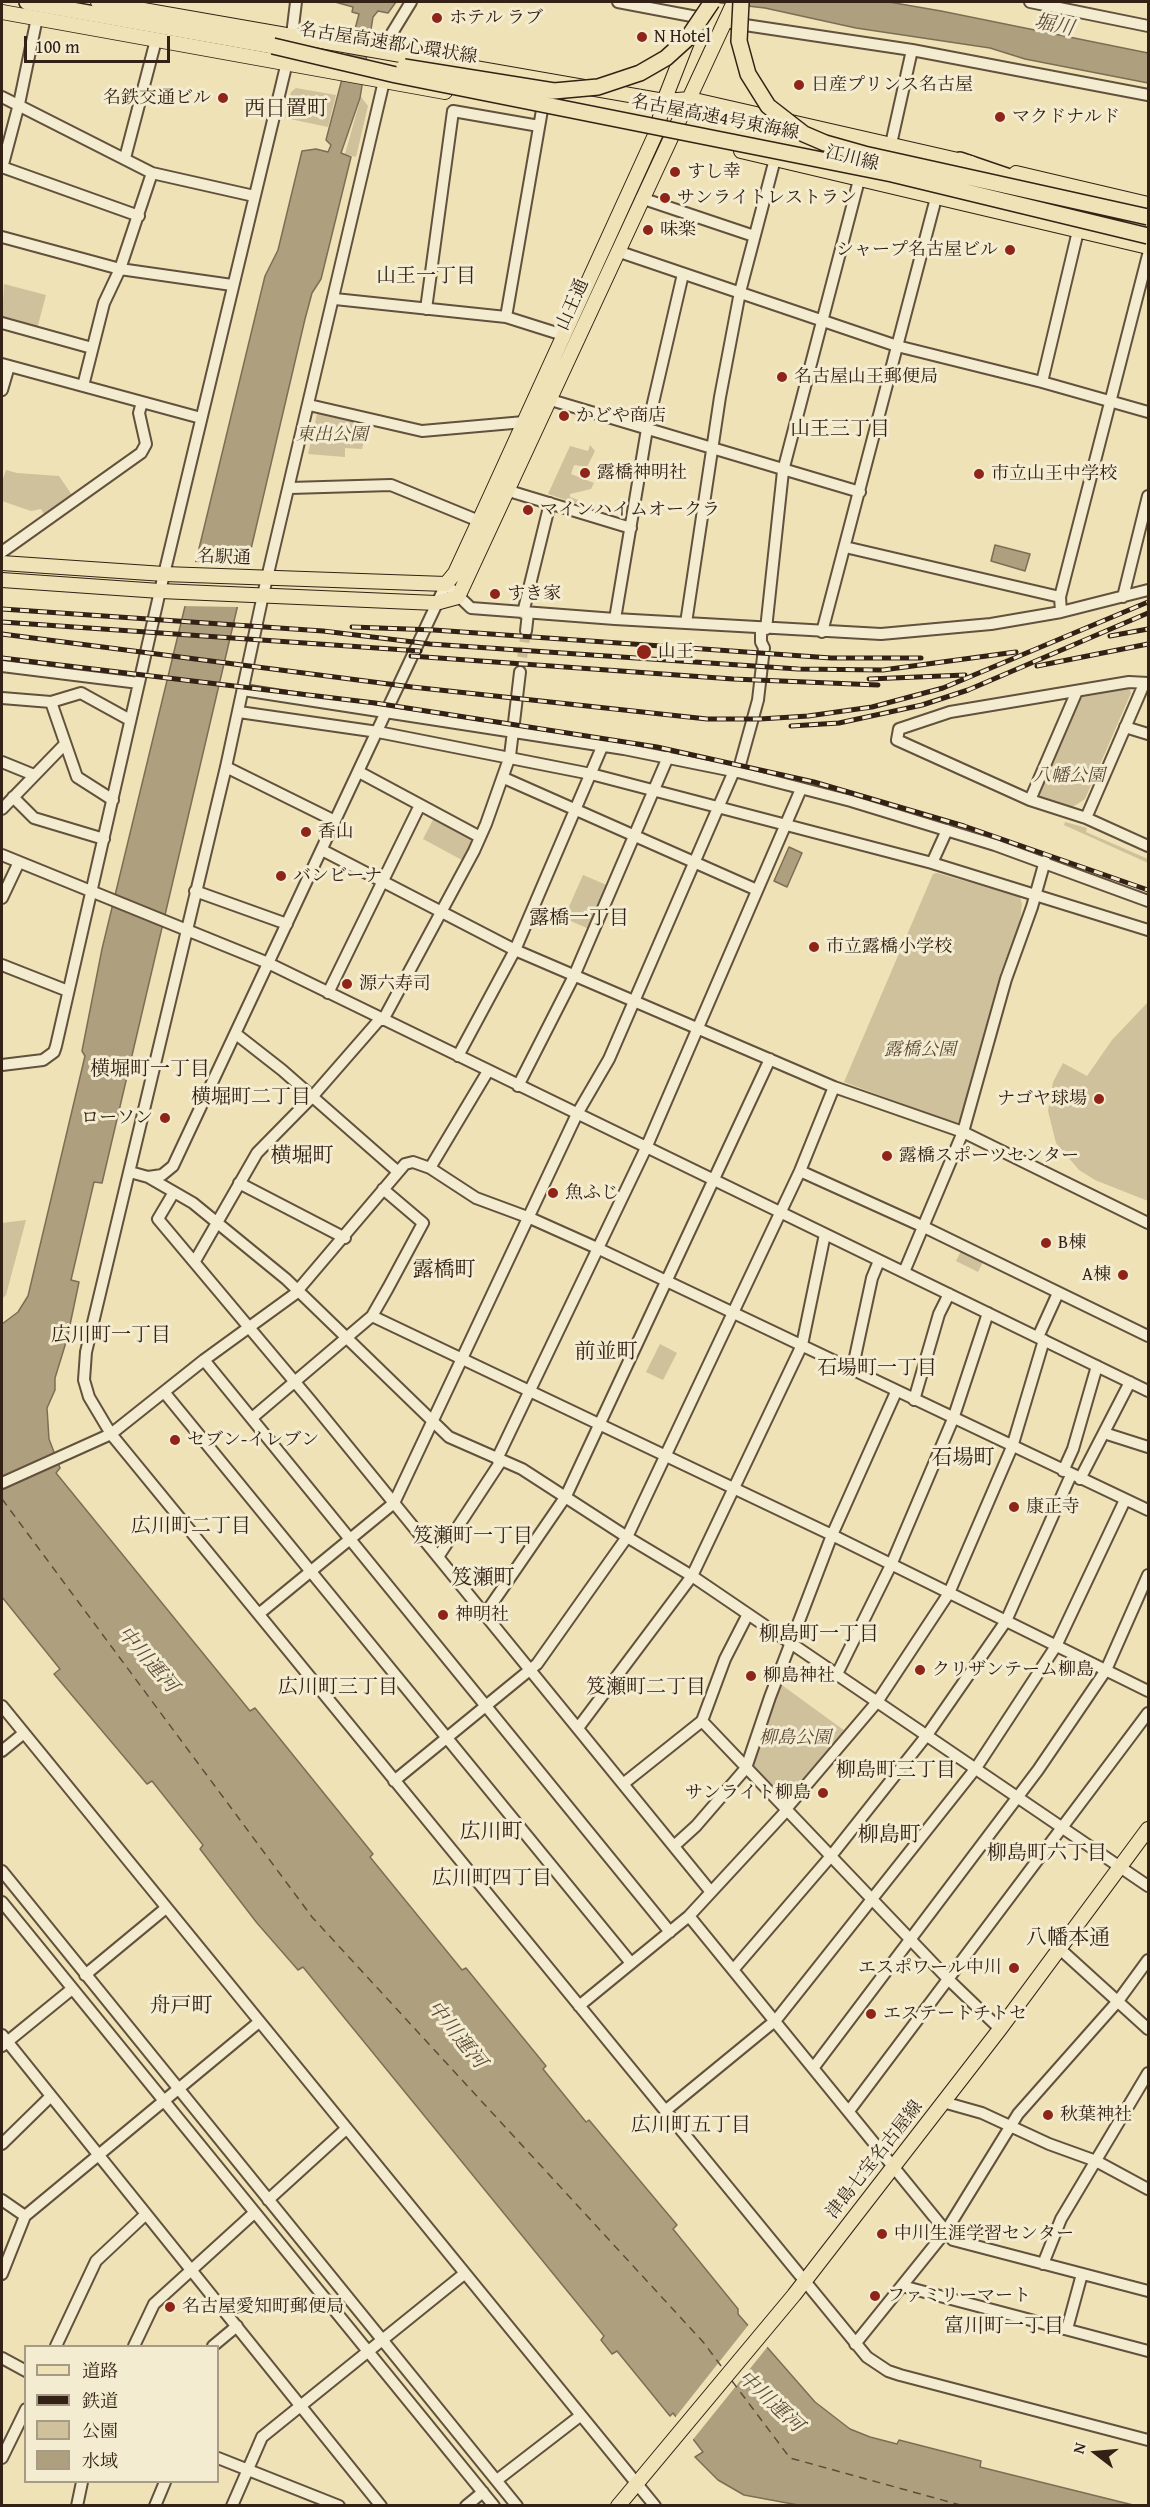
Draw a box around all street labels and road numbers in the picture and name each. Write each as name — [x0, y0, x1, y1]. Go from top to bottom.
street label: 名古屋高速都心環状線 — [297, 19, 479, 69]
street label: 名古屋高速4号東海線 — [629, 91, 801, 145]
street label: 江川線 — [823, 142, 881, 176]
street label: 山王通 — [552, 276, 594, 334]
street label: 名駅通 — [197, 546, 251, 570]
street label: 津島七宝名古屋線 — [822, 2097, 928, 2223]

